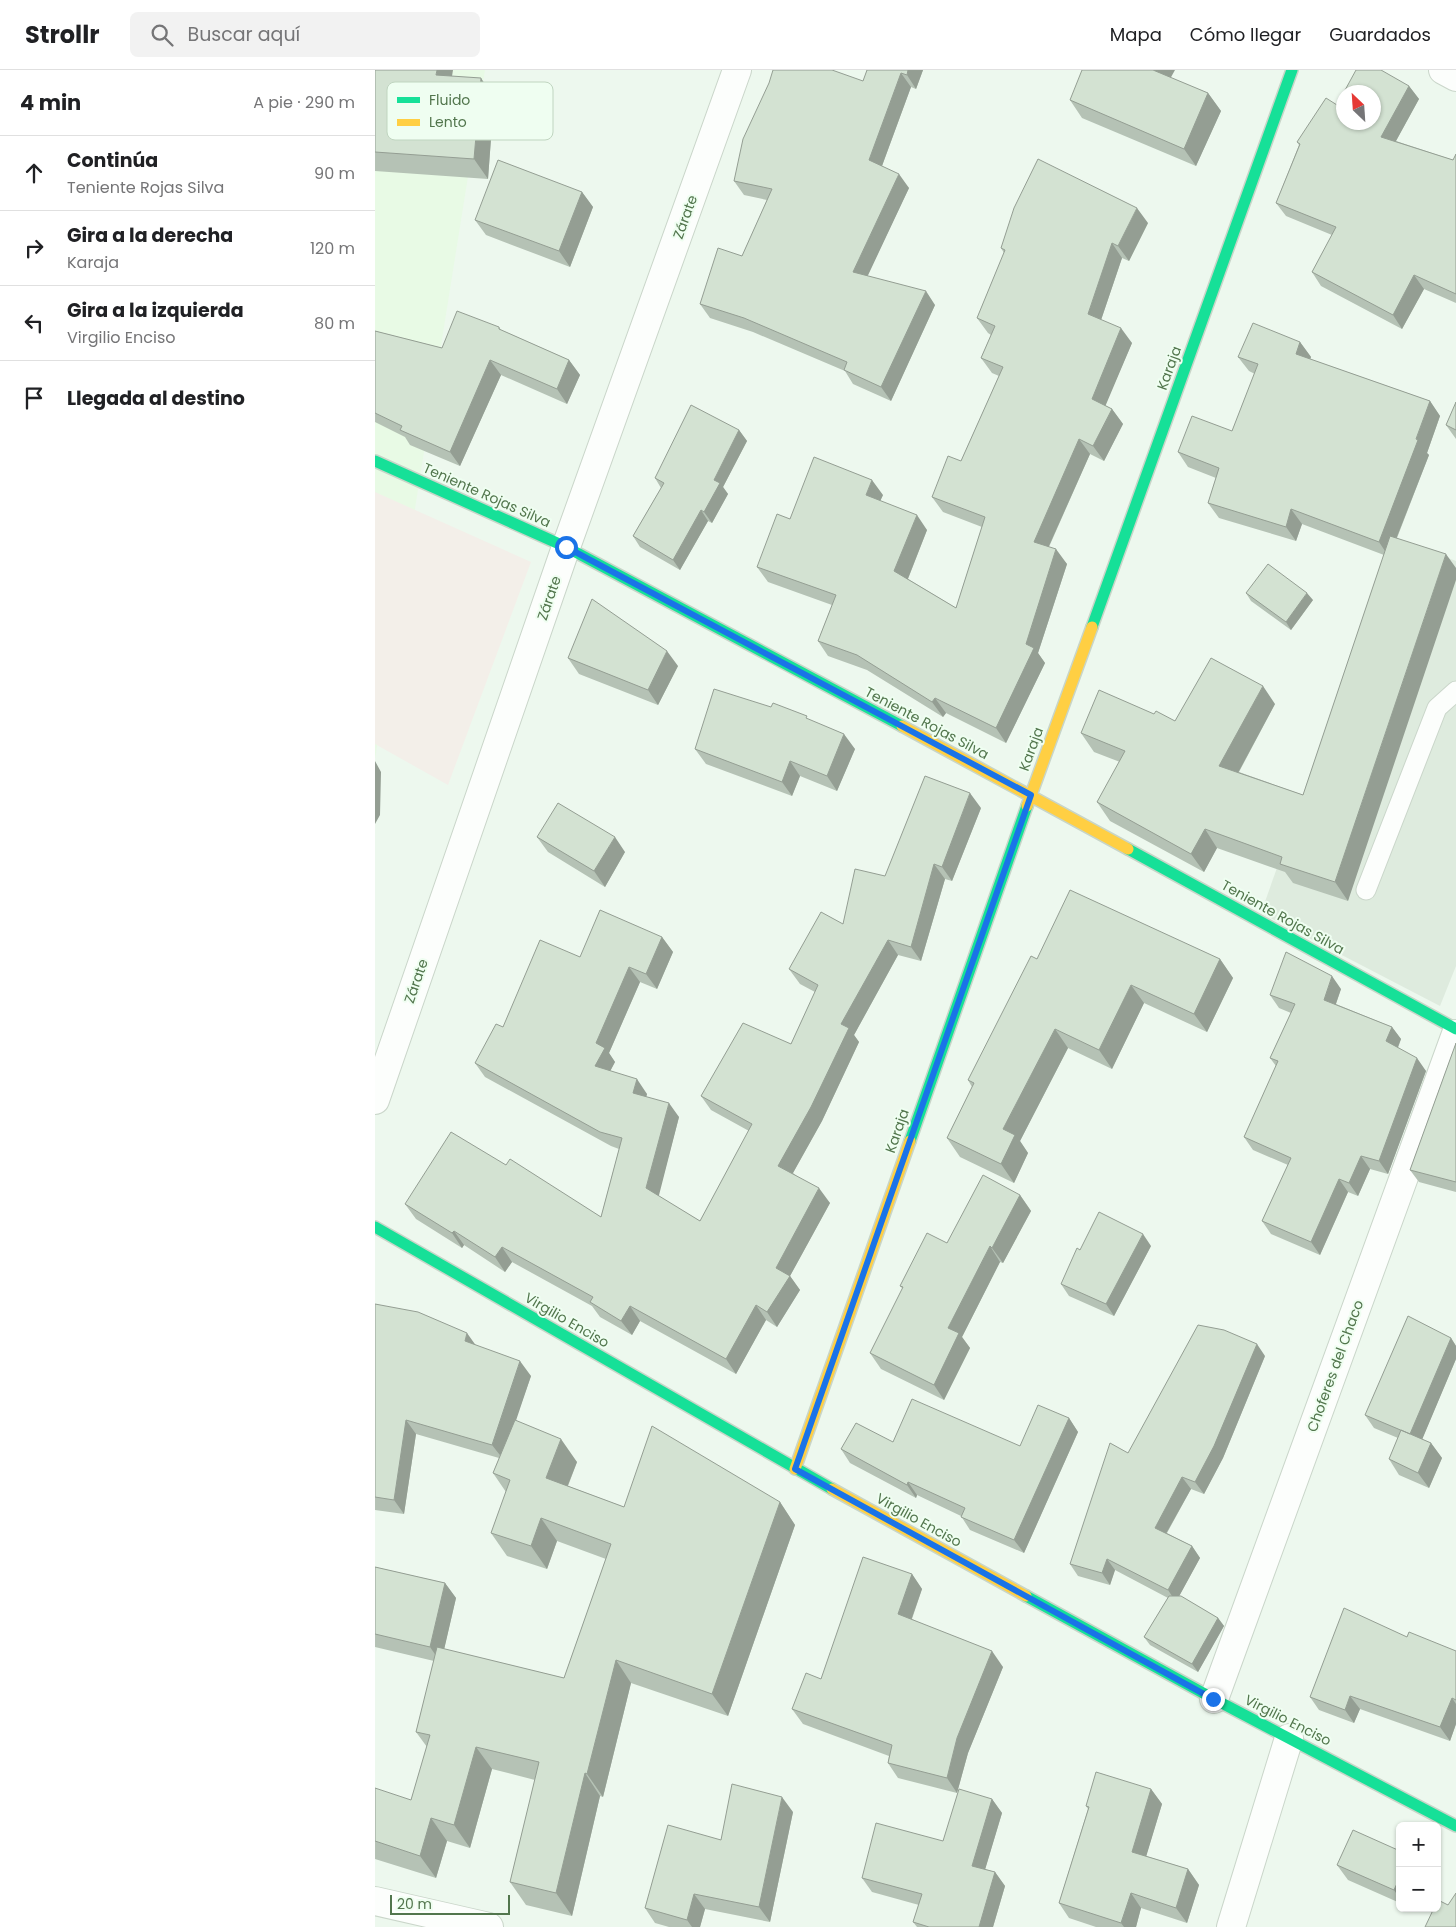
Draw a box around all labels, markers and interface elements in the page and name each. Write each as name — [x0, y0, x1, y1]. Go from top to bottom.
search box — [130, 12, 480, 57]
text: Strollr — [25, 18, 100, 51]
icon: search — [148, 21, 176, 49]
text: Buscar aquí — [188, 21, 300, 48]
text: Mapa — [1110, 22, 1162, 47]
text: Cómo llegar — [1190, 22, 1301, 47]
text: Guardados — [1329, 22, 1431, 47]
legend — [387, 82, 553, 140]
north arrow — [1336, 85, 1381, 130]
text: 4 min — [20, 88, 81, 117]
text: Fluido — [429, 90, 470, 110]
text: A pie · 290 m — [253, 91, 355, 114]
text: Lento — [429, 112, 467, 132]
text: Continúa — [67, 147, 158, 174]
icon: ahead — [20, 159, 48, 187]
text: 90 m — [314, 162, 355, 185]
text: Teniente Rojas Silva — [67, 176, 224, 199]
street label: Zárate — [668, 192, 702, 242]
text: Gira a la derecha — [67, 222, 233, 249]
icon: right — [20, 234, 48, 262]
text: 120 m — [310, 237, 355, 260]
text: Karaja — [67, 251, 119, 274]
text: Gira a la izquierda — [67, 297, 244, 324]
icon: left — [20, 309, 48, 337]
text: 80 m — [314, 312, 355, 335]
text: Virgilio Enciso — [67, 326, 176, 349]
street label: Karaja — [1152, 343, 1186, 393]
icon: arrive — [20, 384, 48, 412]
text: Llegada al destino — [67, 385, 245, 412]
street label: Teniente Rojas Silva — [420, 458, 554, 532]
route start — [555, 536, 578, 559]
street label: Zárate — [532, 573, 566, 623]
street label: Teniente Rojas Silva — [862, 682, 992, 764]
street label: Karaja — [1014, 724, 1048, 774]
street label: Teniente Rojas Silva — [1218, 875, 1348, 959]
street label: Zárate — [399, 956, 433, 1006]
street label: Karaja — [880, 1106, 914, 1156]
street label: Virgilio Enciso — [521, 1288, 613, 1352]
street label: Choferes del Chaco — [1302, 1297, 1368, 1435]
street label: Virgilio Enciso — [873, 1488, 965, 1552]
route end — [1202, 1688, 1225, 1711]
street label: Virgilio Enciso — [1241, 1690, 1335, 1750]
map controls — [1396, 1822, 1441, 1912]
button: + — [1396, 1822, 1441, 1867]
button: − — [1396, 1867, 1441, 1912]
scale bar — [390, 1892, 510, 1915]
text: 20 m — [397, 1894, 432, 1914]

